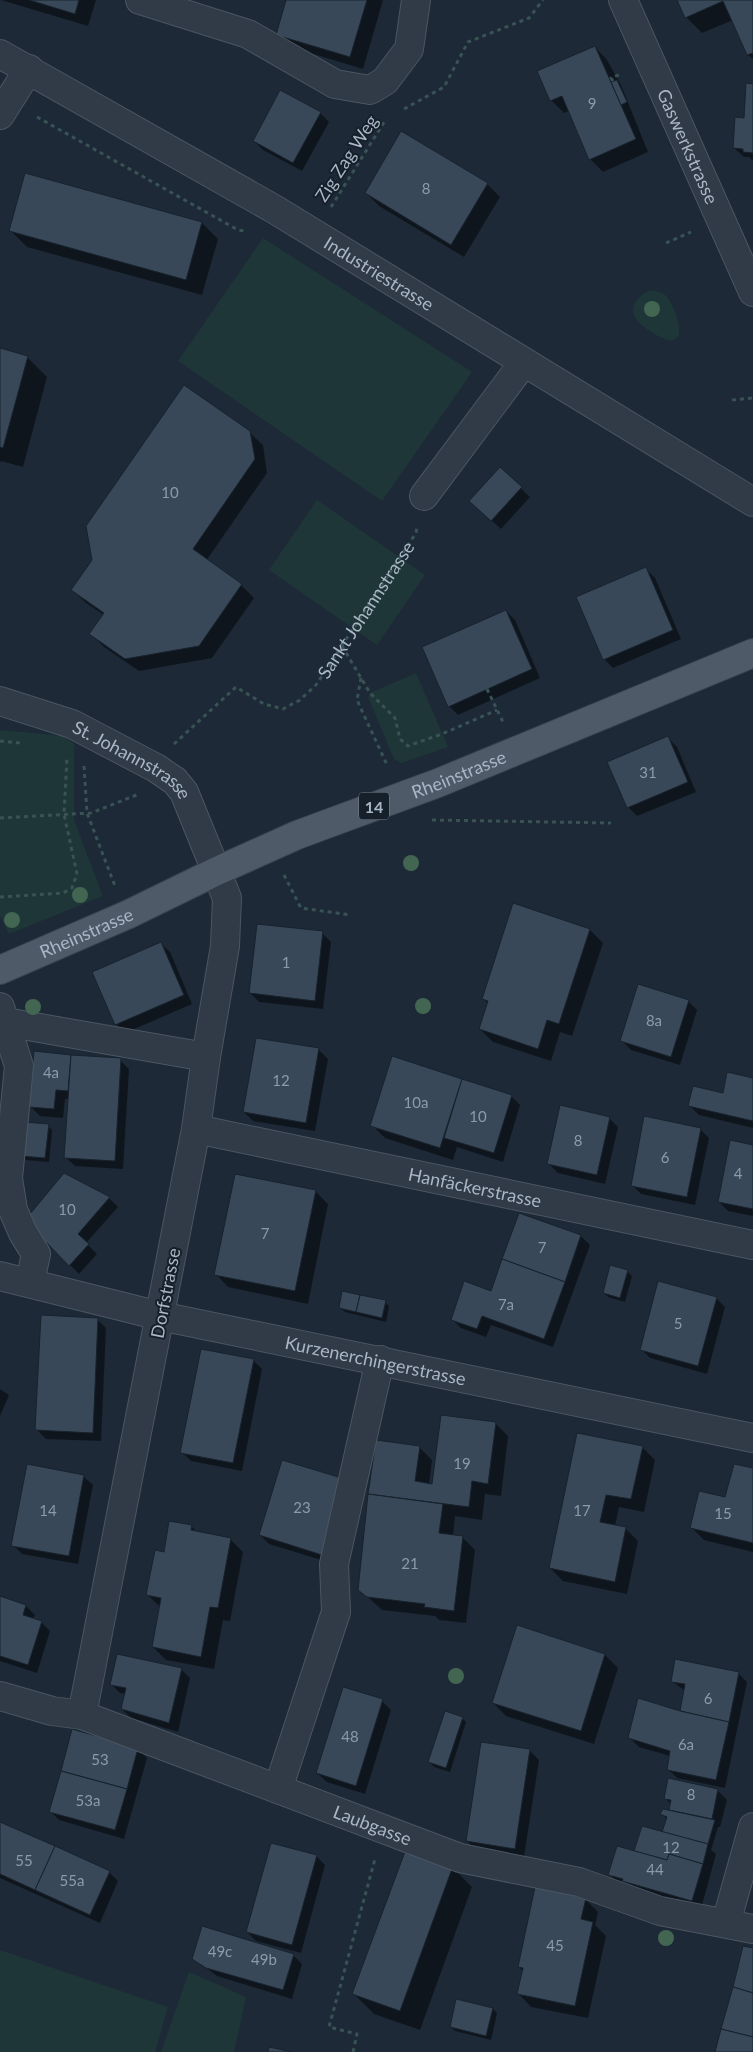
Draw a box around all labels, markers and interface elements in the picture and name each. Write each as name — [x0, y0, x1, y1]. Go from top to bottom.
street label: Gaswerkstrasse — [653, 85, 723, 207]
house number: 9 — [588, 94, 596, 112]
street label: Zig Zag Weg — [310, 110, 382, 206]
house number: 8 — [422, 179, 430, 197]
street label: Industriestrasse — [320, 231, 438, 315]
house number: 10 — [161, 483, 179, 501]
street label: Sankt Johannstrasse — [313, 537, 419, 682]
street label: St. Johannstrasse — [69, 715, 196, 802]
street label: Rheinstrasse — [408, 745, 509, 803]
house number: 31 — [639, 763, 657, 781]
road number: 14 — [359, 792, 389, 819]
street label: Rheinstrasse — [36, 903, 136, 963]
house number: 1 — [282, 953, 290, 971]
house number: 8a — [646, 1011, 662, 1029]
house number: 4a — [43, 1063, 59, 1081]
house number: 12 — [272, 1071, 290, 1089]
house number: 10a — [404, 1093, 428, 1111]
house number: 10 — [469, 1107, 487, 1125]
house number: 8 — [574, 1131, 582, 1149]
house number: 6 — [661, 1148, 670, 1166]
street label: Hanfäckerstrasse — [406, 1163, 544, 1212]
house number: 4 — [734, 1164, 743, 1182]
house number: 10 — [58, 1200, 76, 1218]
house number: 7 — [261, 1224, 270, 1242]
house number: 7 — [538, 1238, 547, 1256]
street label: Dorfstrasse — [145, 1246, 185, 1340]
house number: 7a — [498, 1295, 514, 1313]
house number: 5 — [674, 1314, 682, 1332]
street label: Kurzenerchingerstrasse — [283, 1331, 468, 1390]
house number: 19 — [453, 1454, 471, 1472]
house number: 23 — [293, 1498, 311, 1516]
house number: 14 — [39, 1501, 57, 1519]
house number: 17 — [573, 1501, 591, 1519]
house number: 15 — [714, 1504, 732, 1522]
house number: 21 — [401, 1554, 419, 1572]
house number: 6 — [704, 1689, 713, 1707]
house number: 48 — [341, 1727, 359, 1745]
house number: 6a — [678, 1735, 694, 1753]
house number: 53 — [91, 1750, 109, 1768]
house number: 8 — [687, 1785, 695, 1803]
house number: 53a — [76, 1791, 100, 1809]
street label: Laubgasse — [330, 1800, 415, 1850]
house number: 12 — [662, 1838, 680, 1856]
house number: 55 — [15, 1851, 33, 1869]
house number: 44 — [646, 1860, 664, 1878]
house number: 55a — [60, 1871, 84, 1889]
house number: 45 — [546, 1936, 564, 1954]
house number: 49c — [208, 1942, 232, 1960]
house number: 49b — [251, 1950, 277, 1968]

